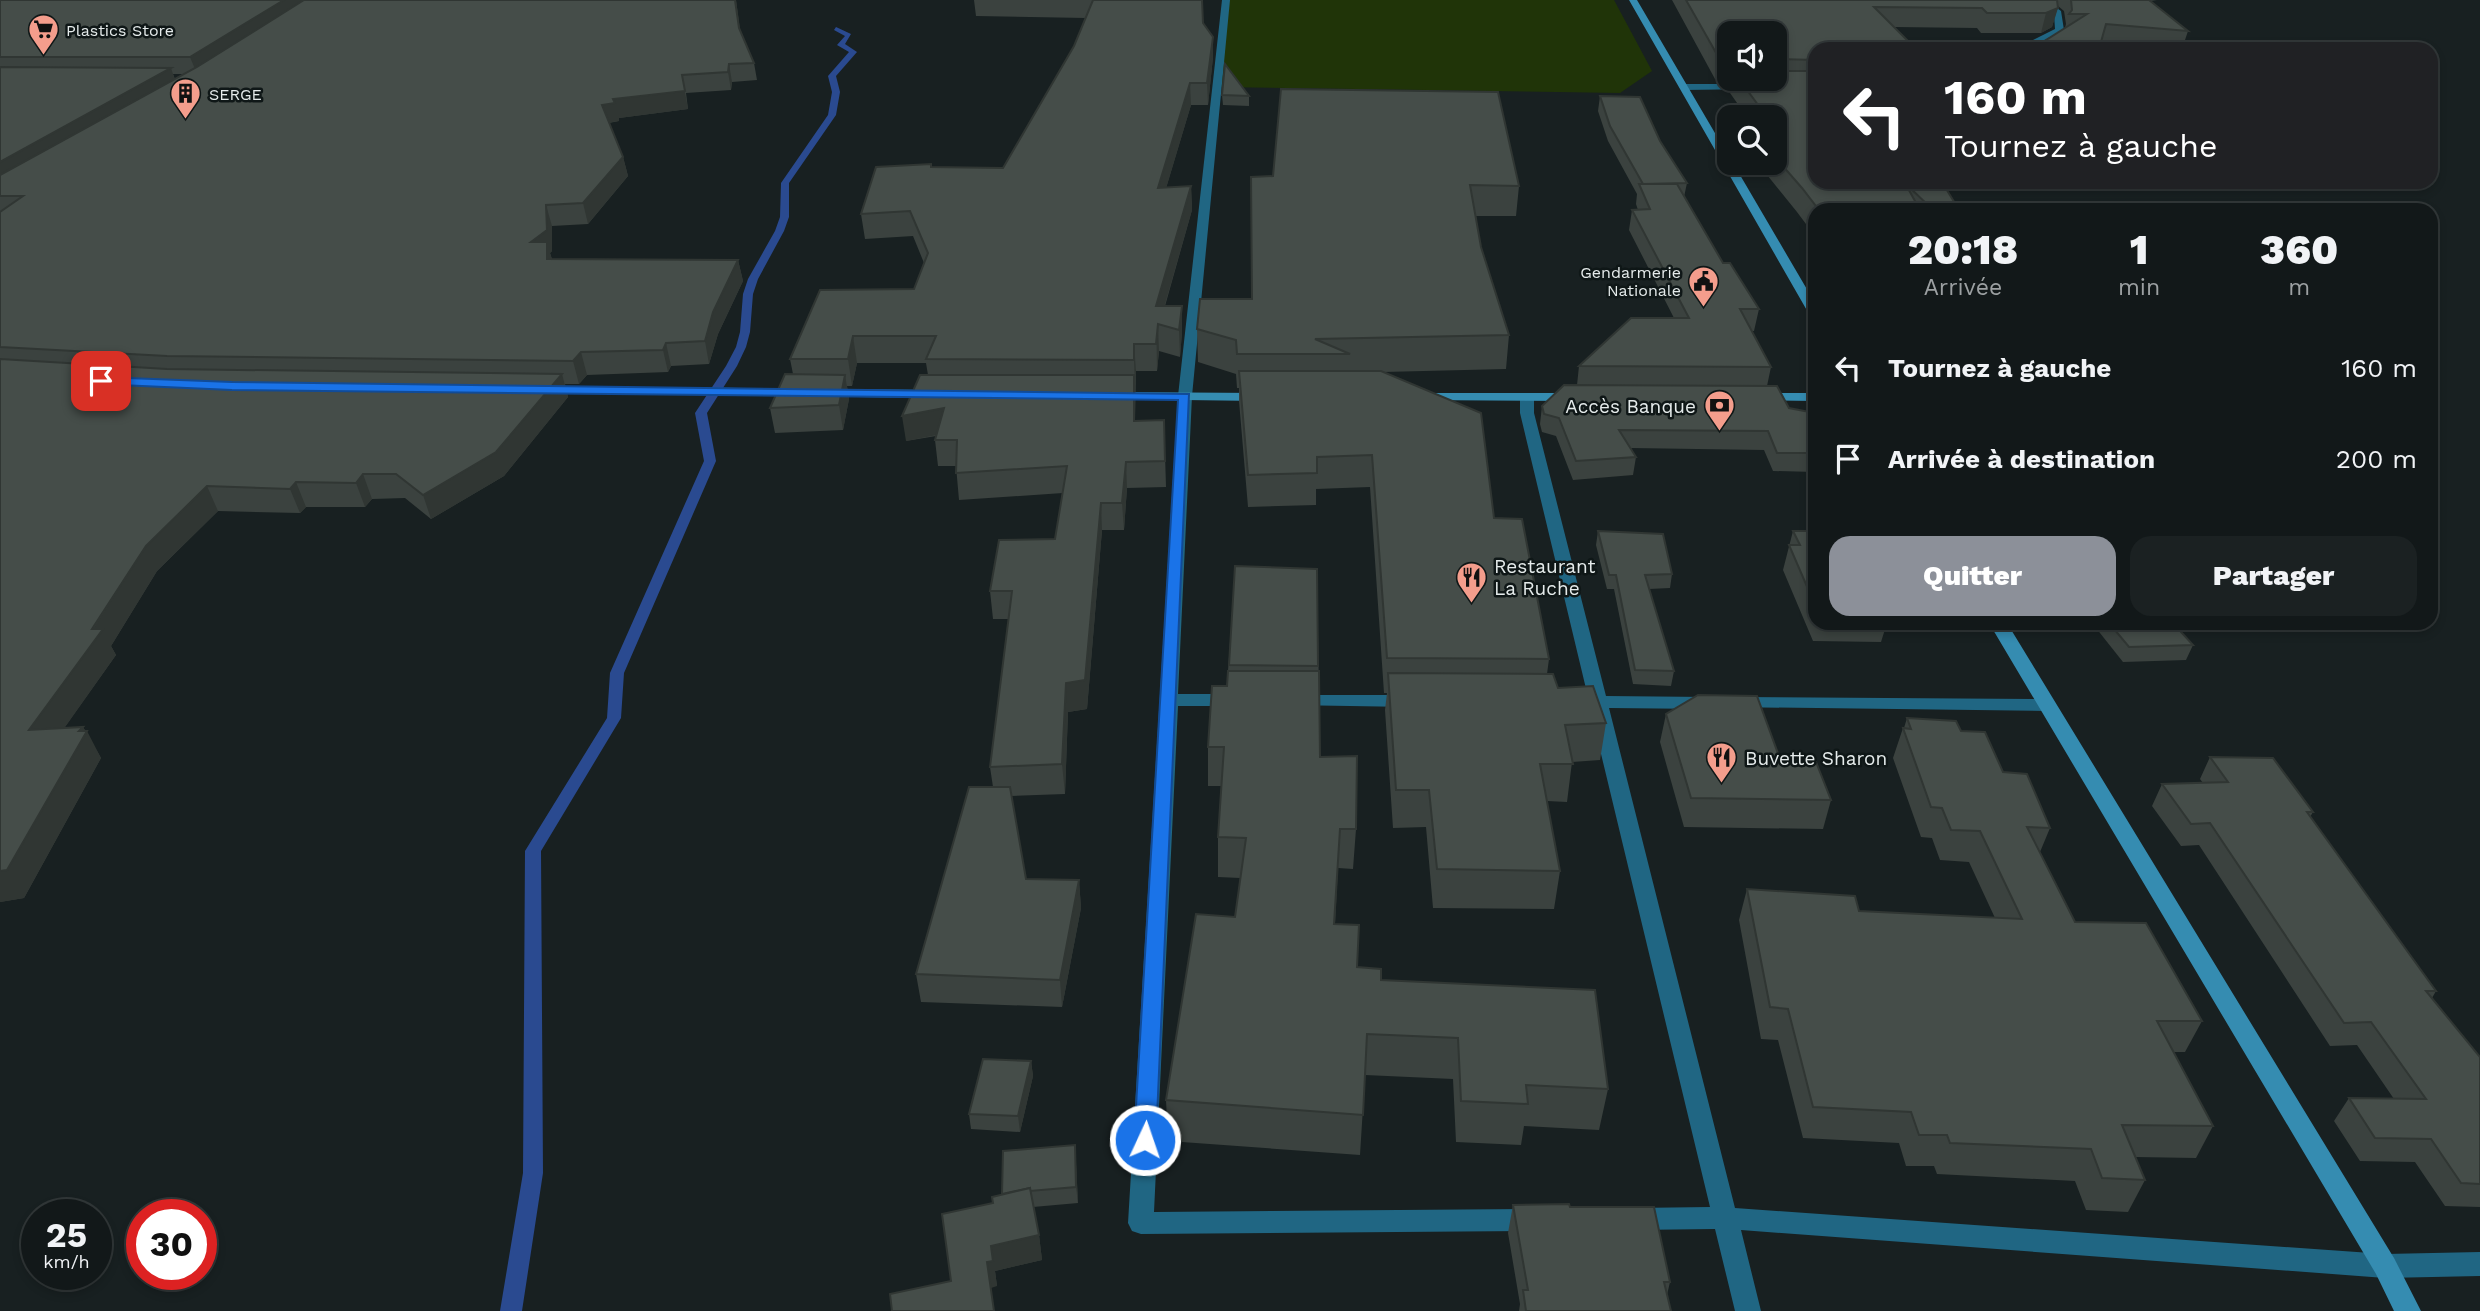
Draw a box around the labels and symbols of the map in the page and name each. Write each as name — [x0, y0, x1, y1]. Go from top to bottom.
supermarket icon: Plastics Store — [26, 13, 60, 57]
place label: Plastics Store — [66, 21, 174, 40]
building icon: SERGE — [169, 77, 203, 121]
place label: SERGE — [209, 85, 262, 104]
place label: Gendarmerie Nationale — [1580, 263, 1681, 300]
public building icon: Gendarmerie Nationale — [1687, 264, 1721, 308]
pin — [71, 351, 131, 411]
bank icon: Accès Banque — [1702, 389, 1736, 433]
place label: Accès Banque — [1565, 395, 1696, 418]
place label: Restaurant La Ruche — [1494, 555, 1596, 600]
restaurant icon: Restaurant La Ruche — [1454, 560, 1488, 604]
restaurant icon: Buvette Sharon — [1705, 741, 1739, 785]
place label: Buvette Sharon — [1745, 747, 1887, 770]
position arrow — [1108, 1103, 1182, 1177]
speed limit sign: 30 — [126, 1199, 217, 1290]

